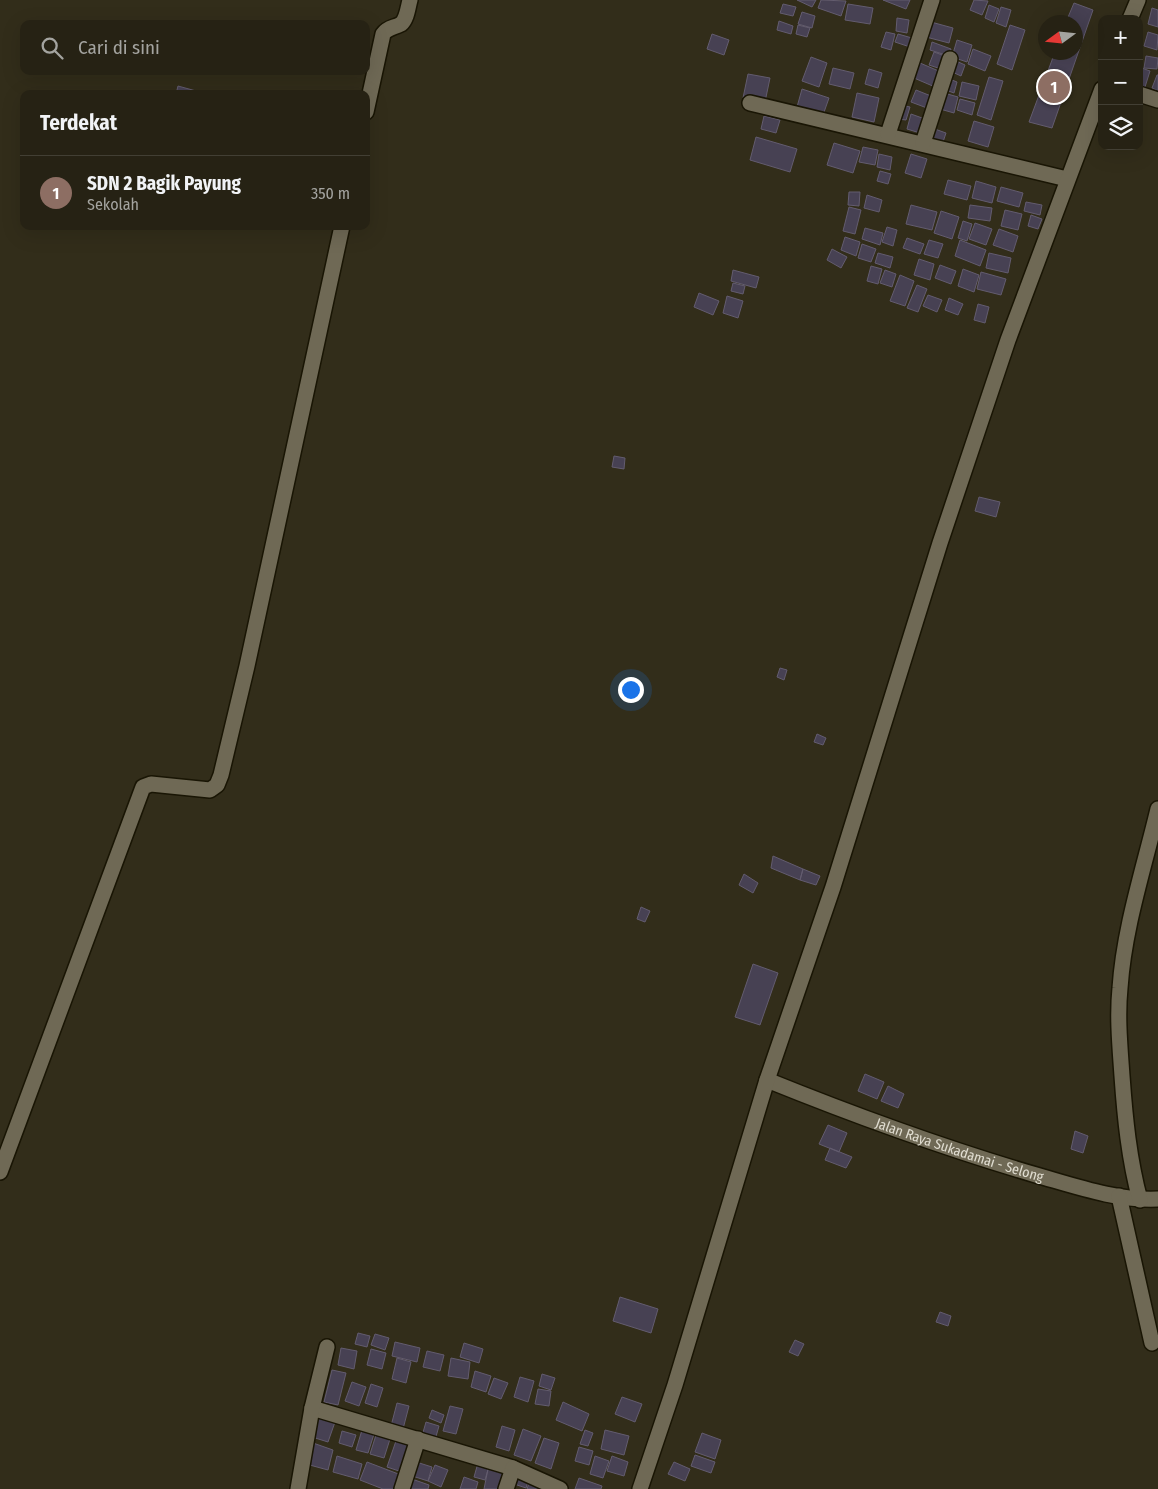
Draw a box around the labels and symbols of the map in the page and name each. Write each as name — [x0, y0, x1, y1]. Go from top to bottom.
north arrow — [1038, 15, 1083, 60]
pin: 1 — [1038, 68, 1070, 106]
your location — [618, 677, 644, 703]
street label: Jalan Raya Sukadamai - Selong — [873, 1115, 1046, 1186]

